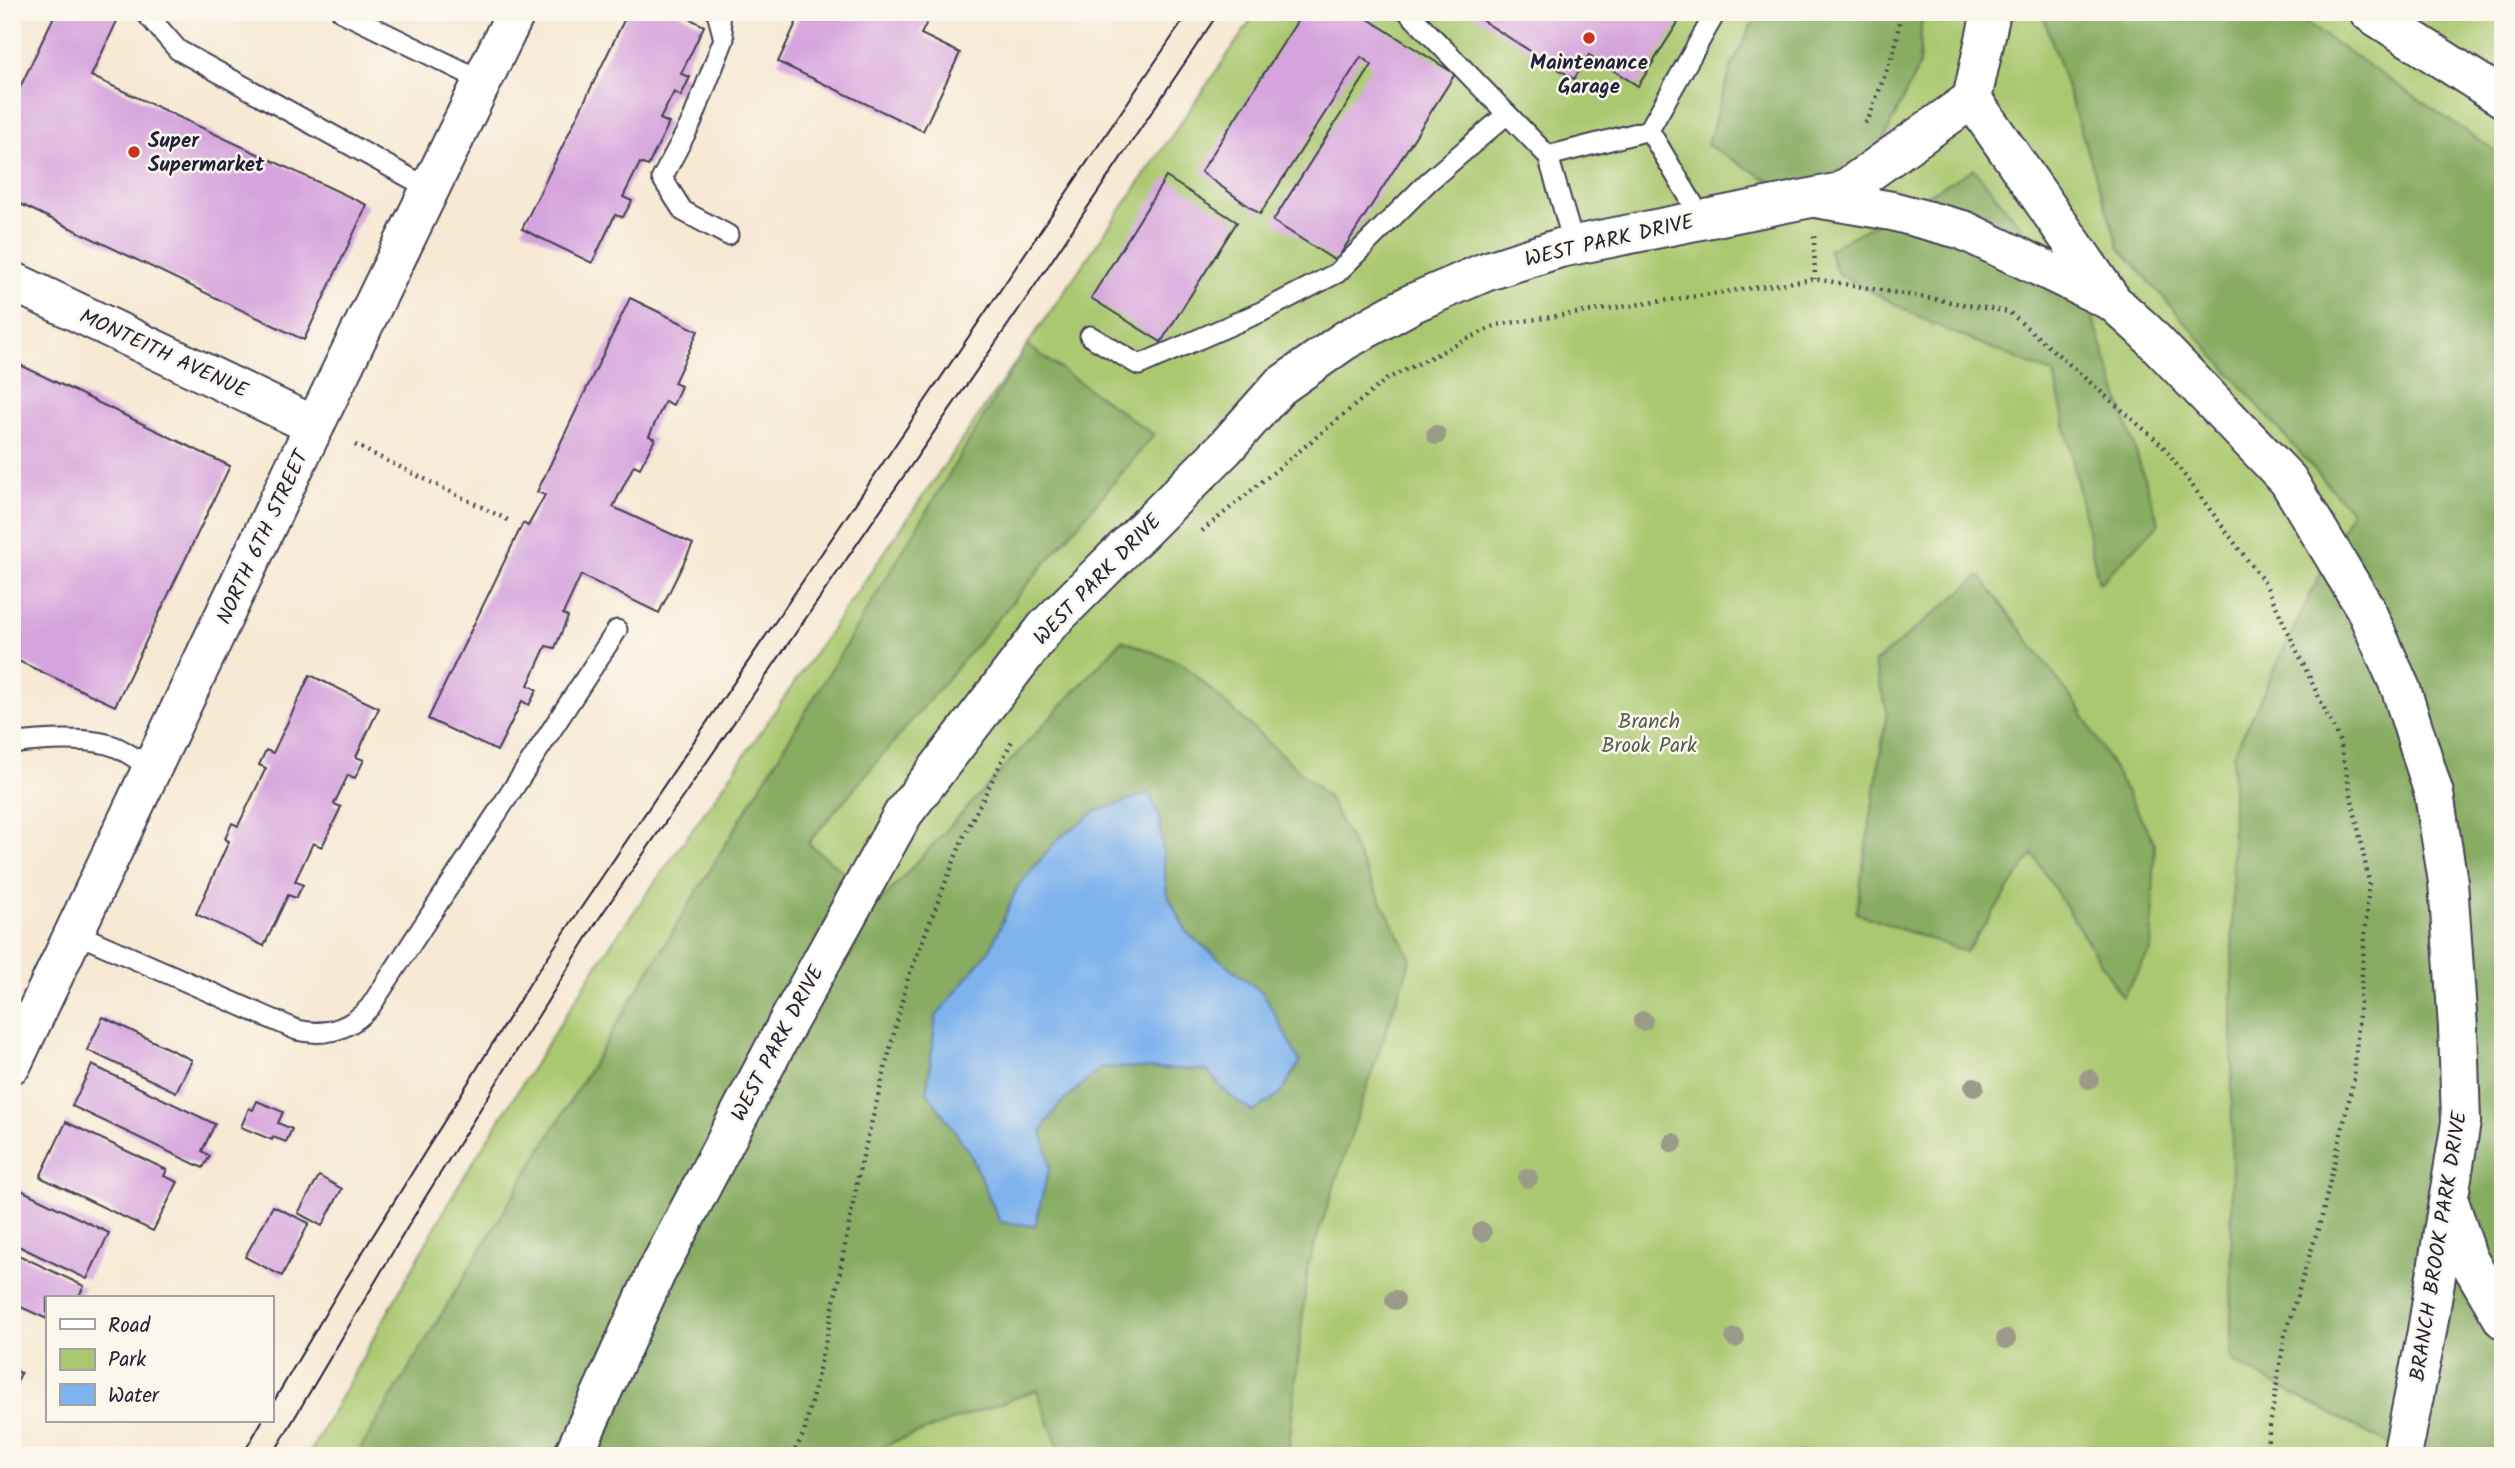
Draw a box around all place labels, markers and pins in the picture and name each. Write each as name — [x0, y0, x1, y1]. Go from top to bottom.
marker: Maintenance Garage — [1581, 30, 1597, 46]
place label: Maintenance Garage — [1530, 47, 1648, 104]
place label: Super Supermarket — [148, 125, 265, 182]
marker: Super Supermarket — [126, 144, 142, 160]

